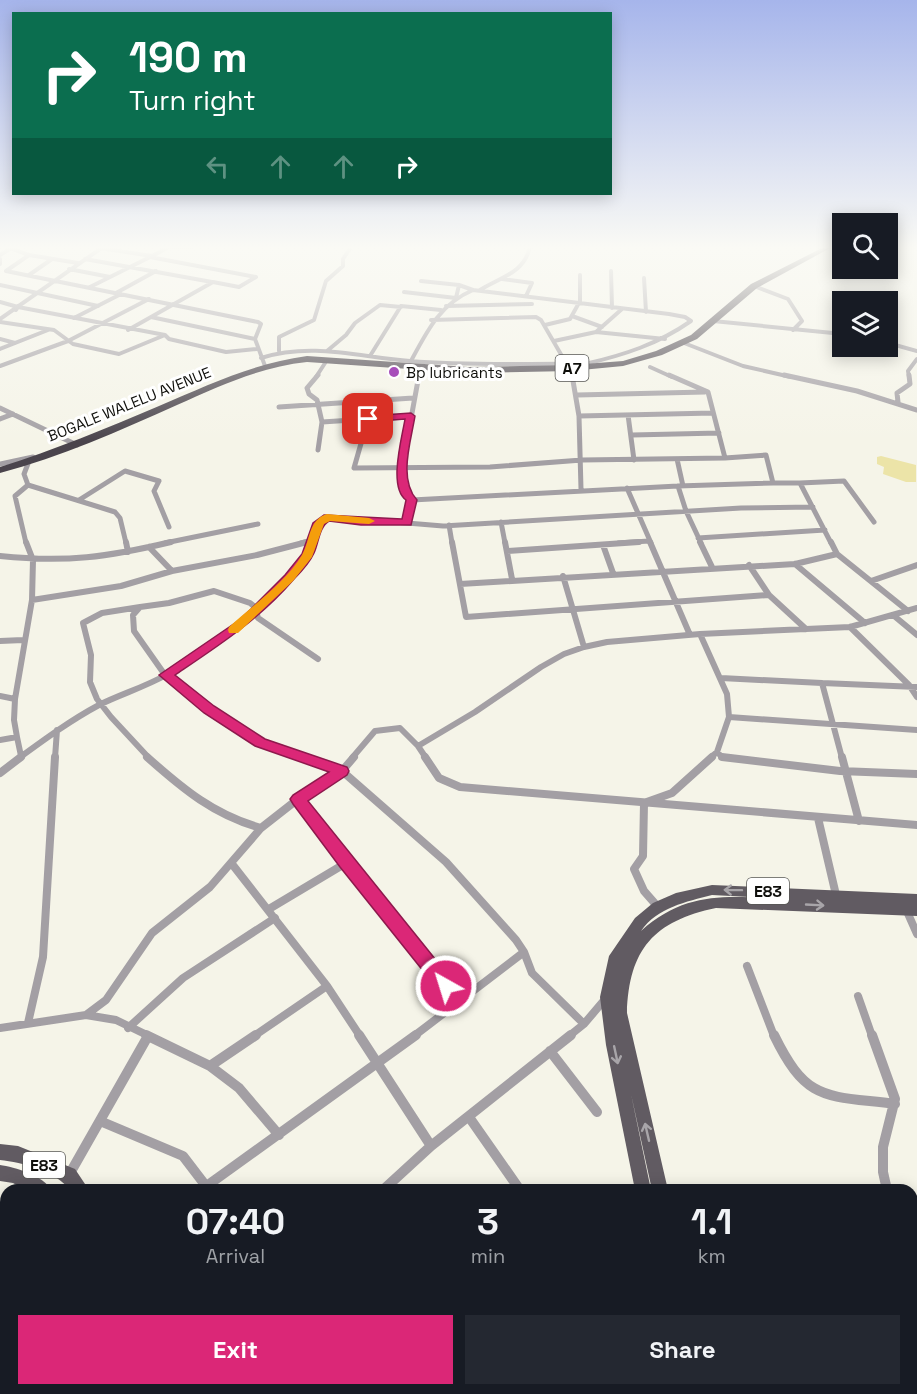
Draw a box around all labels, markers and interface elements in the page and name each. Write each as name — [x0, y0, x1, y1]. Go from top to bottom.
text: 190 m — [129, 31, 248, 84]
icon: right — [30, 36, 108, 114]
text: Turn right — [129, 83, 256, 118]
icon: left — [201, 150, 234, 183]
icon: ahead — [264, 150, 297, 183]
icon: ahead — [327, 150, 360, 183]
icon: right — [390, 150, 423, 183]
map controls — [832, 213, 898, 357]
button: search — [832, 213, 898, 279]
button: layers — [832, 291, 898, 357]
road number: A7 — [556, 355, 588, 381]
street label: BOGALE WALELU AVENUE — [44, 362, 214, 446]
place label: Bp lubricants — [406, 363, 503, 382]
marker: Bp lubricants — [387, 365, 401, 379]
pin — [342, 393, 393, 444]
icon: arrive — [351, 402, 384, 435]
road number: E83 — [747, 878, 789, 904]
one-way arrow — [723, 884, 743, 896]
one-way arrow — [805, 900, 825, 911]
position arrow — [414, 954, 478, 1018]
one-way arrow — [610, 1045, 622, 1064]
one-way arrow — [640, 1123, 652, 1142]
road number: E83 — [23, 1152, 65, 1178]
text: 07:40 — [186, 1199, 285, 1245]
text: 3 — [477, 1199, 499, 1245]
text: 1.1 — [691, 1199, 732, 1245]
text: Arrival — [206, 1243, 265, 1269]
text: min — [471, 1243, 505, 1269]
text: km — [698, 1243, 726, 1269]
button: Exit — [18, 1315, 453, 1384]
button: Share — [465, 1315, 900, 1384]

